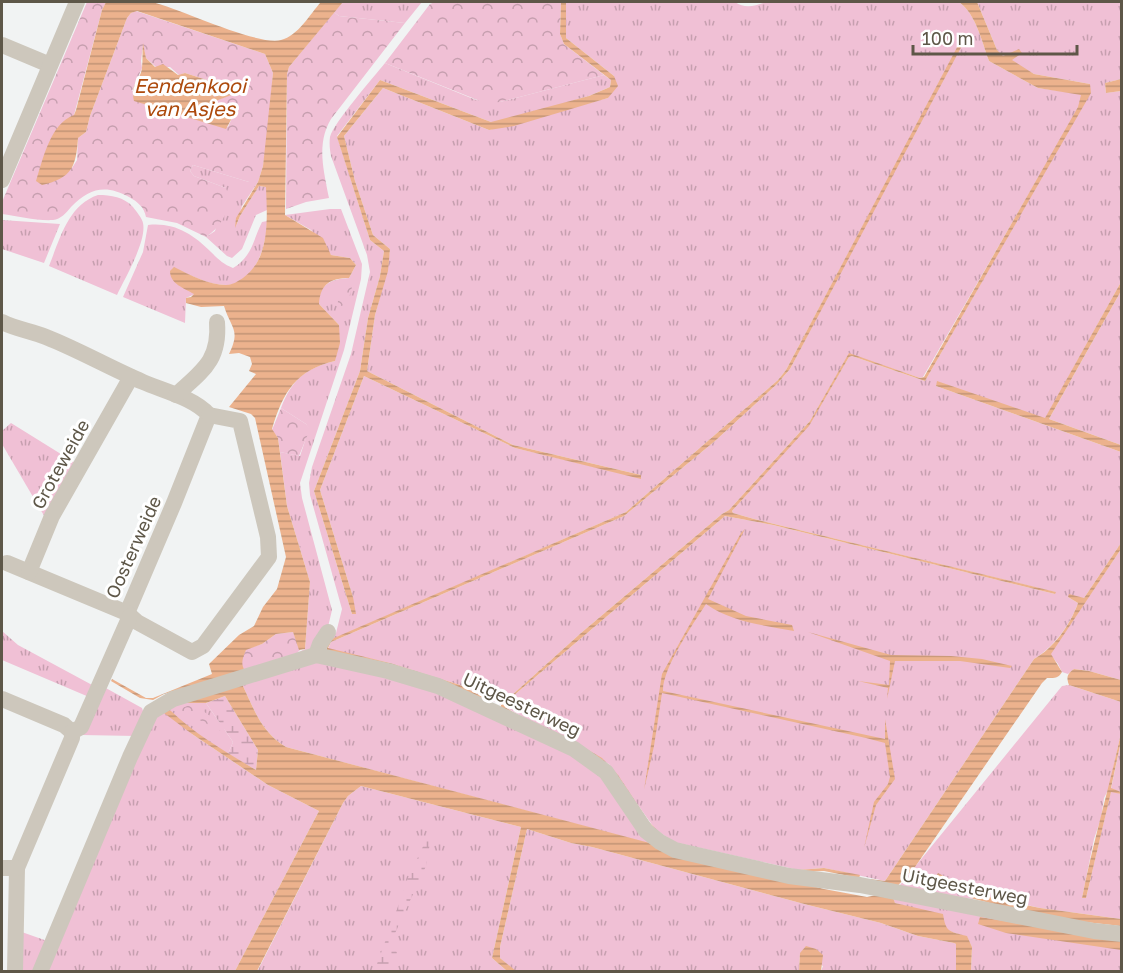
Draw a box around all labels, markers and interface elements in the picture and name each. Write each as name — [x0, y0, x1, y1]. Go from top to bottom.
scale bar — [913, 18, 1076, 56]
text: 100 m — [922, 27, 973, 49]
water label: Eendenkooi van Asjes — [134, 73, 249, 121]
street label: Groteweide — [26, 415, 94, 513]
street label: Oosterweide — [101, 492, 165, 602]
street label: Uitgeesterweg — [460, 667, 584, 741]
street label: Uitgeesterweg — [900, 863, 1030, 909]

